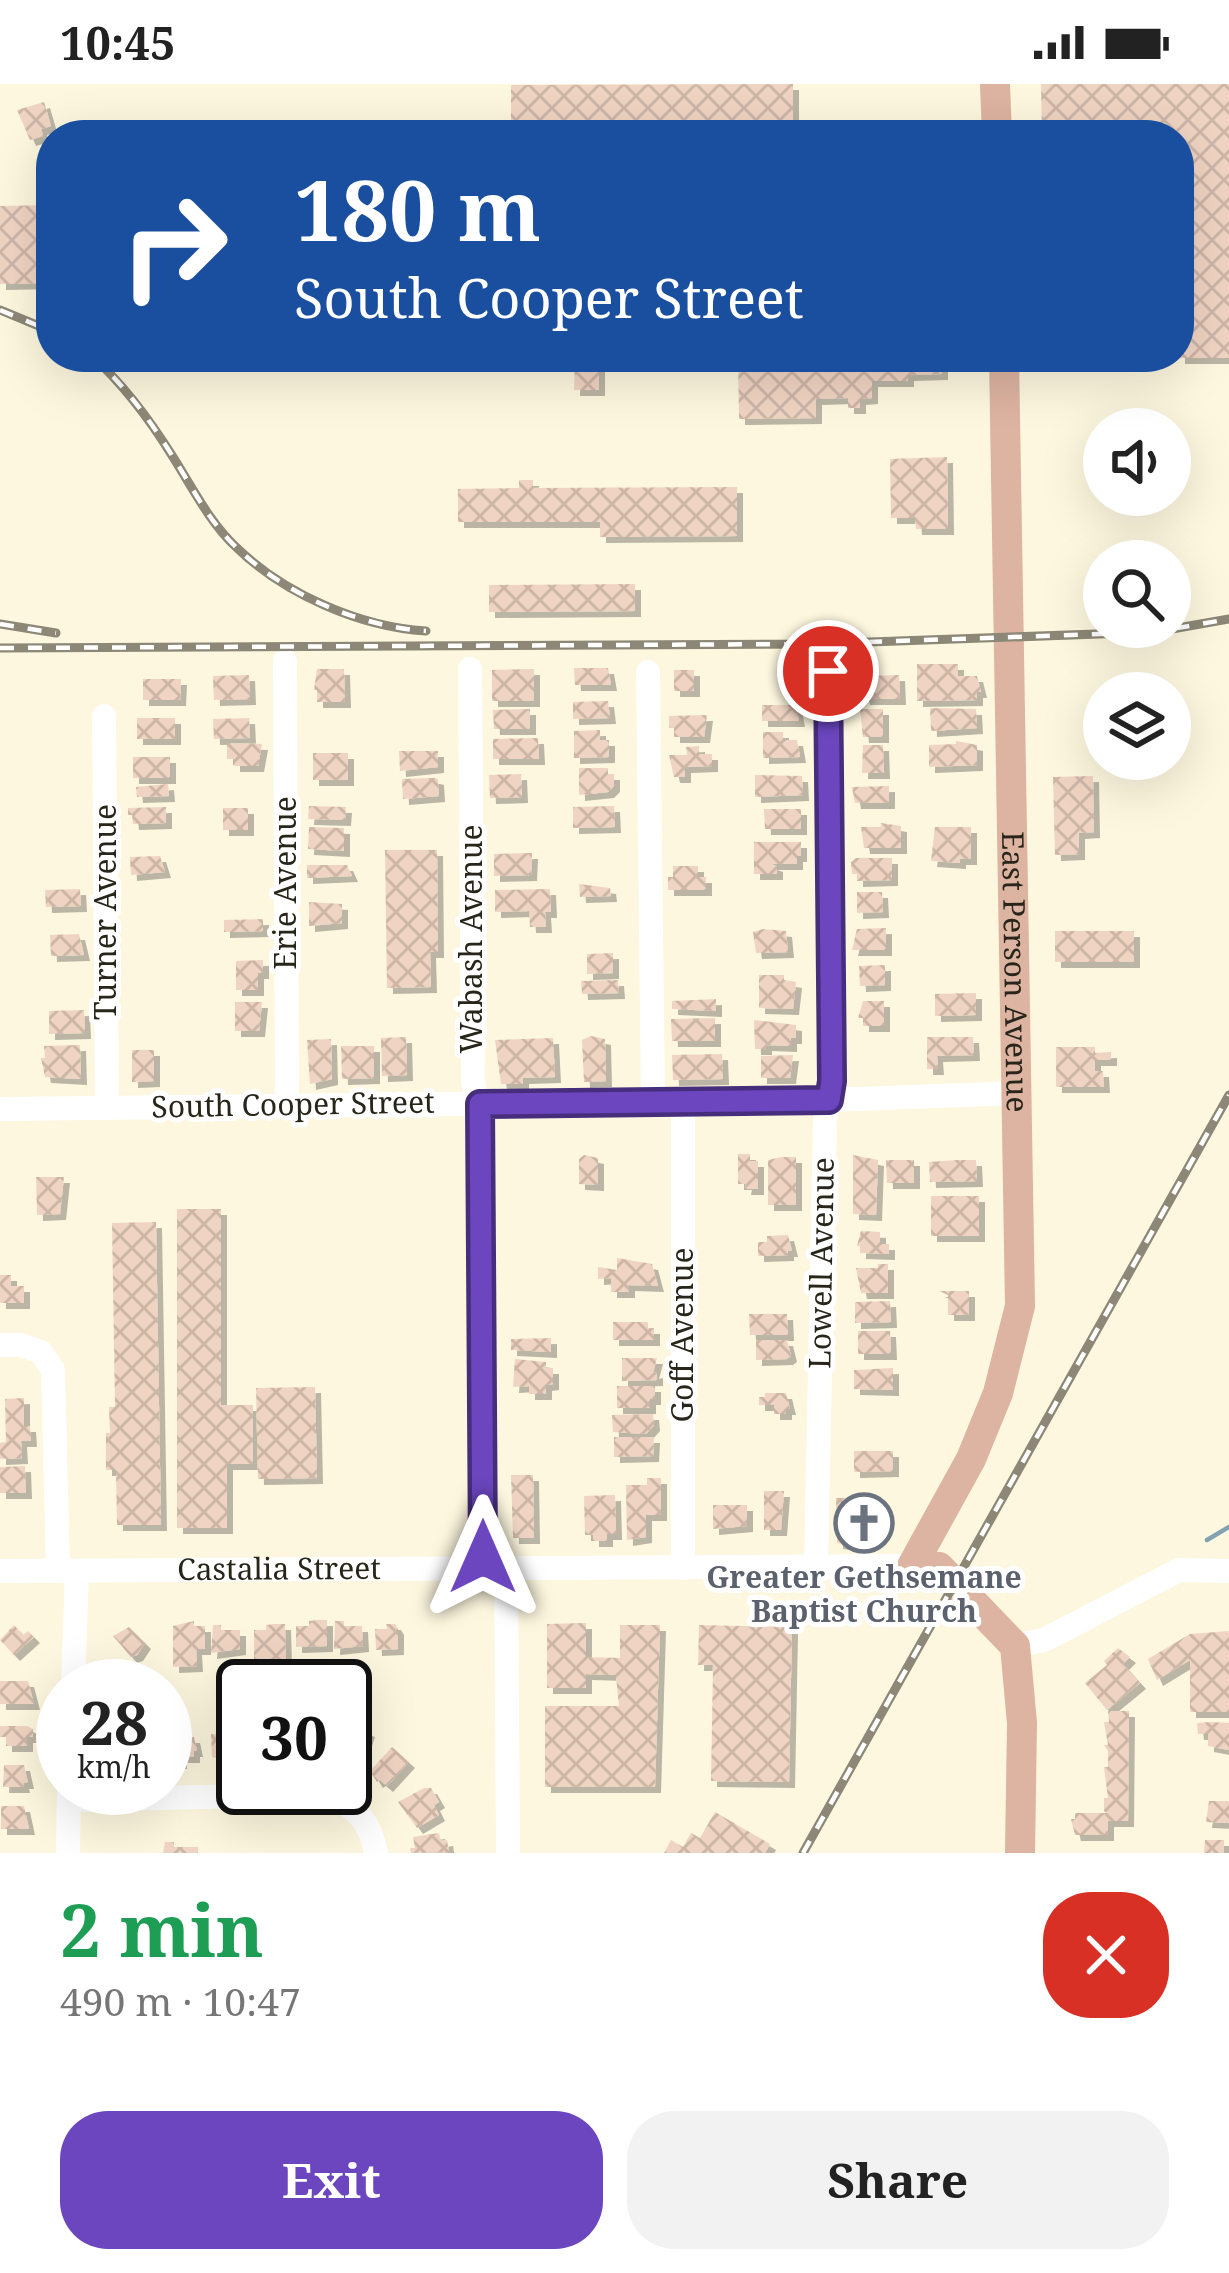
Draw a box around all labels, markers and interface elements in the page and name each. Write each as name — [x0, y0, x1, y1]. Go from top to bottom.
text: 10:45 — [60, 12, 175, 73]
text: 180 m — [294, 151, 541, 266]
icon: right — [96, 168, 252, 324]
text: South Cooper Street — [294, 260, 804, 334]
map controls — [1083, 408, 1191, 780]
button: sound — [1083, 408, 1191, 516]
button: search — [1083, 540, 1191, 648]
pin — [777, 620, 879, 722]
icon: arrive — [795, 638, 861, 704]
button: layers — [1083, 672, 1191, 780]
street label: Erie Avenue — [264, 796, 305, 970]
street label: Turner Avenue — [84, 804, 125, 1020]
street label: Wabash Avenue — [450, 824, 491, 1054]
street label: East Person Avenue — [993, 831, 1039, 1113]
street label: South Cooper Street — [151, 1081, 435, 1126]
street label: Lowell Avenue — [798, 1157, 843, 1369]
street label: Goff Avenue — [661, 1248, 702, 1423]
church icon: Greater Gethsemane Baptist Church — [833, 1492, 895, 1554]
position arrow — [420, 1494, 546, 1620]
street label: Castalia Street — [177, 1547, 381, 1589]
place label: Greater Gethsemane Baptist Church — [706, 1556, 1022, 1631]
speed limit sign: 30 — [216, 1659, 372, 1815]
text: 28 — [80, 1681, 148, 1763]
text: km/h — [77, 1746, 151, 1787]
text: 2 min — [60, 1880, 264, 1978]
button: close — [1043, 1892, 1169, 2018]
text: 490 m · 10:47 — [60, 1974, 301, 2027]
button: Exit — [60, 2111, 603, 2249]
button: Share — [627, 2111, 1169, 2249]

